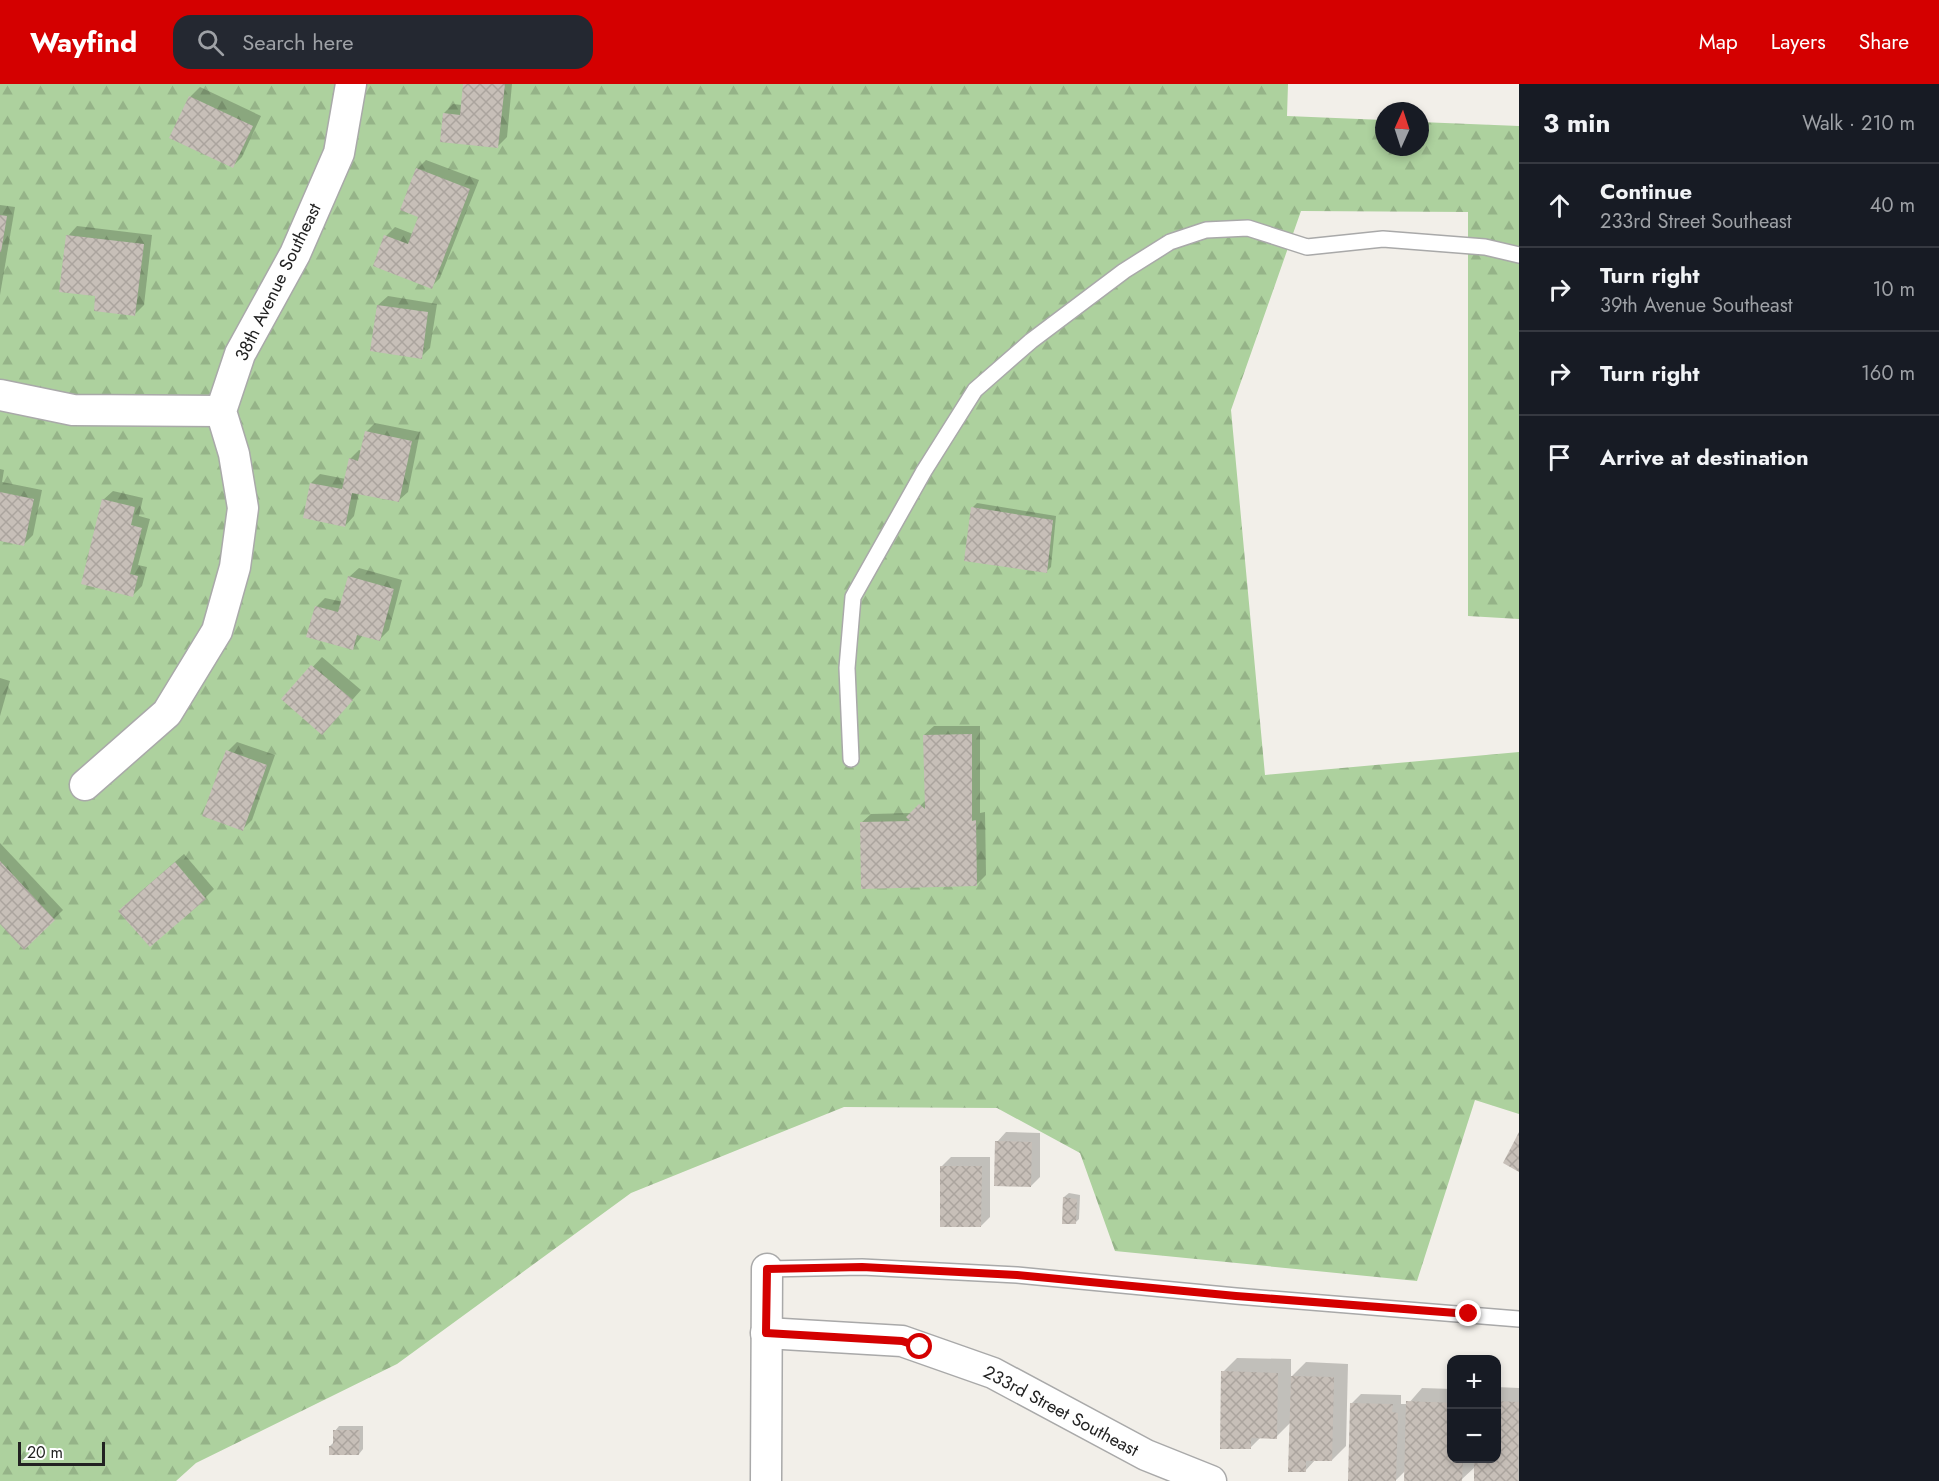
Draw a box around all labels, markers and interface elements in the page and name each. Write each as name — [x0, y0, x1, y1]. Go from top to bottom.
search box — [173, 15, 593, 69]
text: Wayfind — [30, 22, 137, 63]
icon: search — [194, 26, 227, 59]
text: Search here — [242, 26, 354, 58]
text: Map — [1699, 27, 1738, 57]
text: Layers — [1771, 27, 1826, 57]
text: Share — [1859, 27, 1909, 57]
north arrow — [1375, 102, 1429, 156]
text: 3 min — [1543, 104, 1610, 142]
text: Walk · 210 m — [1802, 109, 1915, 138]
text: Continue — [1600, 175, 1692, 207]
icon: ahead — [1543, 189, 1576, 222]
text: 40 m — [1870, 191, 1915, 220]
street label: 38th Avenue Southeast — [228, 198, 328, 365]
text: 233rd Street Southeast — [1600, 207, 1792, 236]
text: Turn right — [1600, 259, 1700, 291]
icon: right — [1543, 273, 1576, 306]
text: 10 m — [1872, 275, 1915, 304]
text: 39th Avenue Southeast — [1600, 291, 1793, 320]
icon: right — [1543, 357, 1576, 390]
text: Turn right — [1600, 357, 1700, 389]
text: 160 m — [1861, 359, 1915, 388]
icon: arrive — [1543, 441, 1576, 474]
text: Arrive at destination — [1600, 441, 1809, 473]
route end — [1455, 1300, 1481, 1326]
route start — [906, 1333, 932, 1359]
map controls — [1447, 1355, 1501, 1463]
button: + — [1447, 1355, 1501, 1409]
street label: 233rd Street Southeast — [979, 1359, 1144, 1463]
button: − — [1447, 1409, 1501, 1463]
scale bar — [18, 1439, 105, 1466]
text: 20 m — [27, 1441, 63, 1464]

